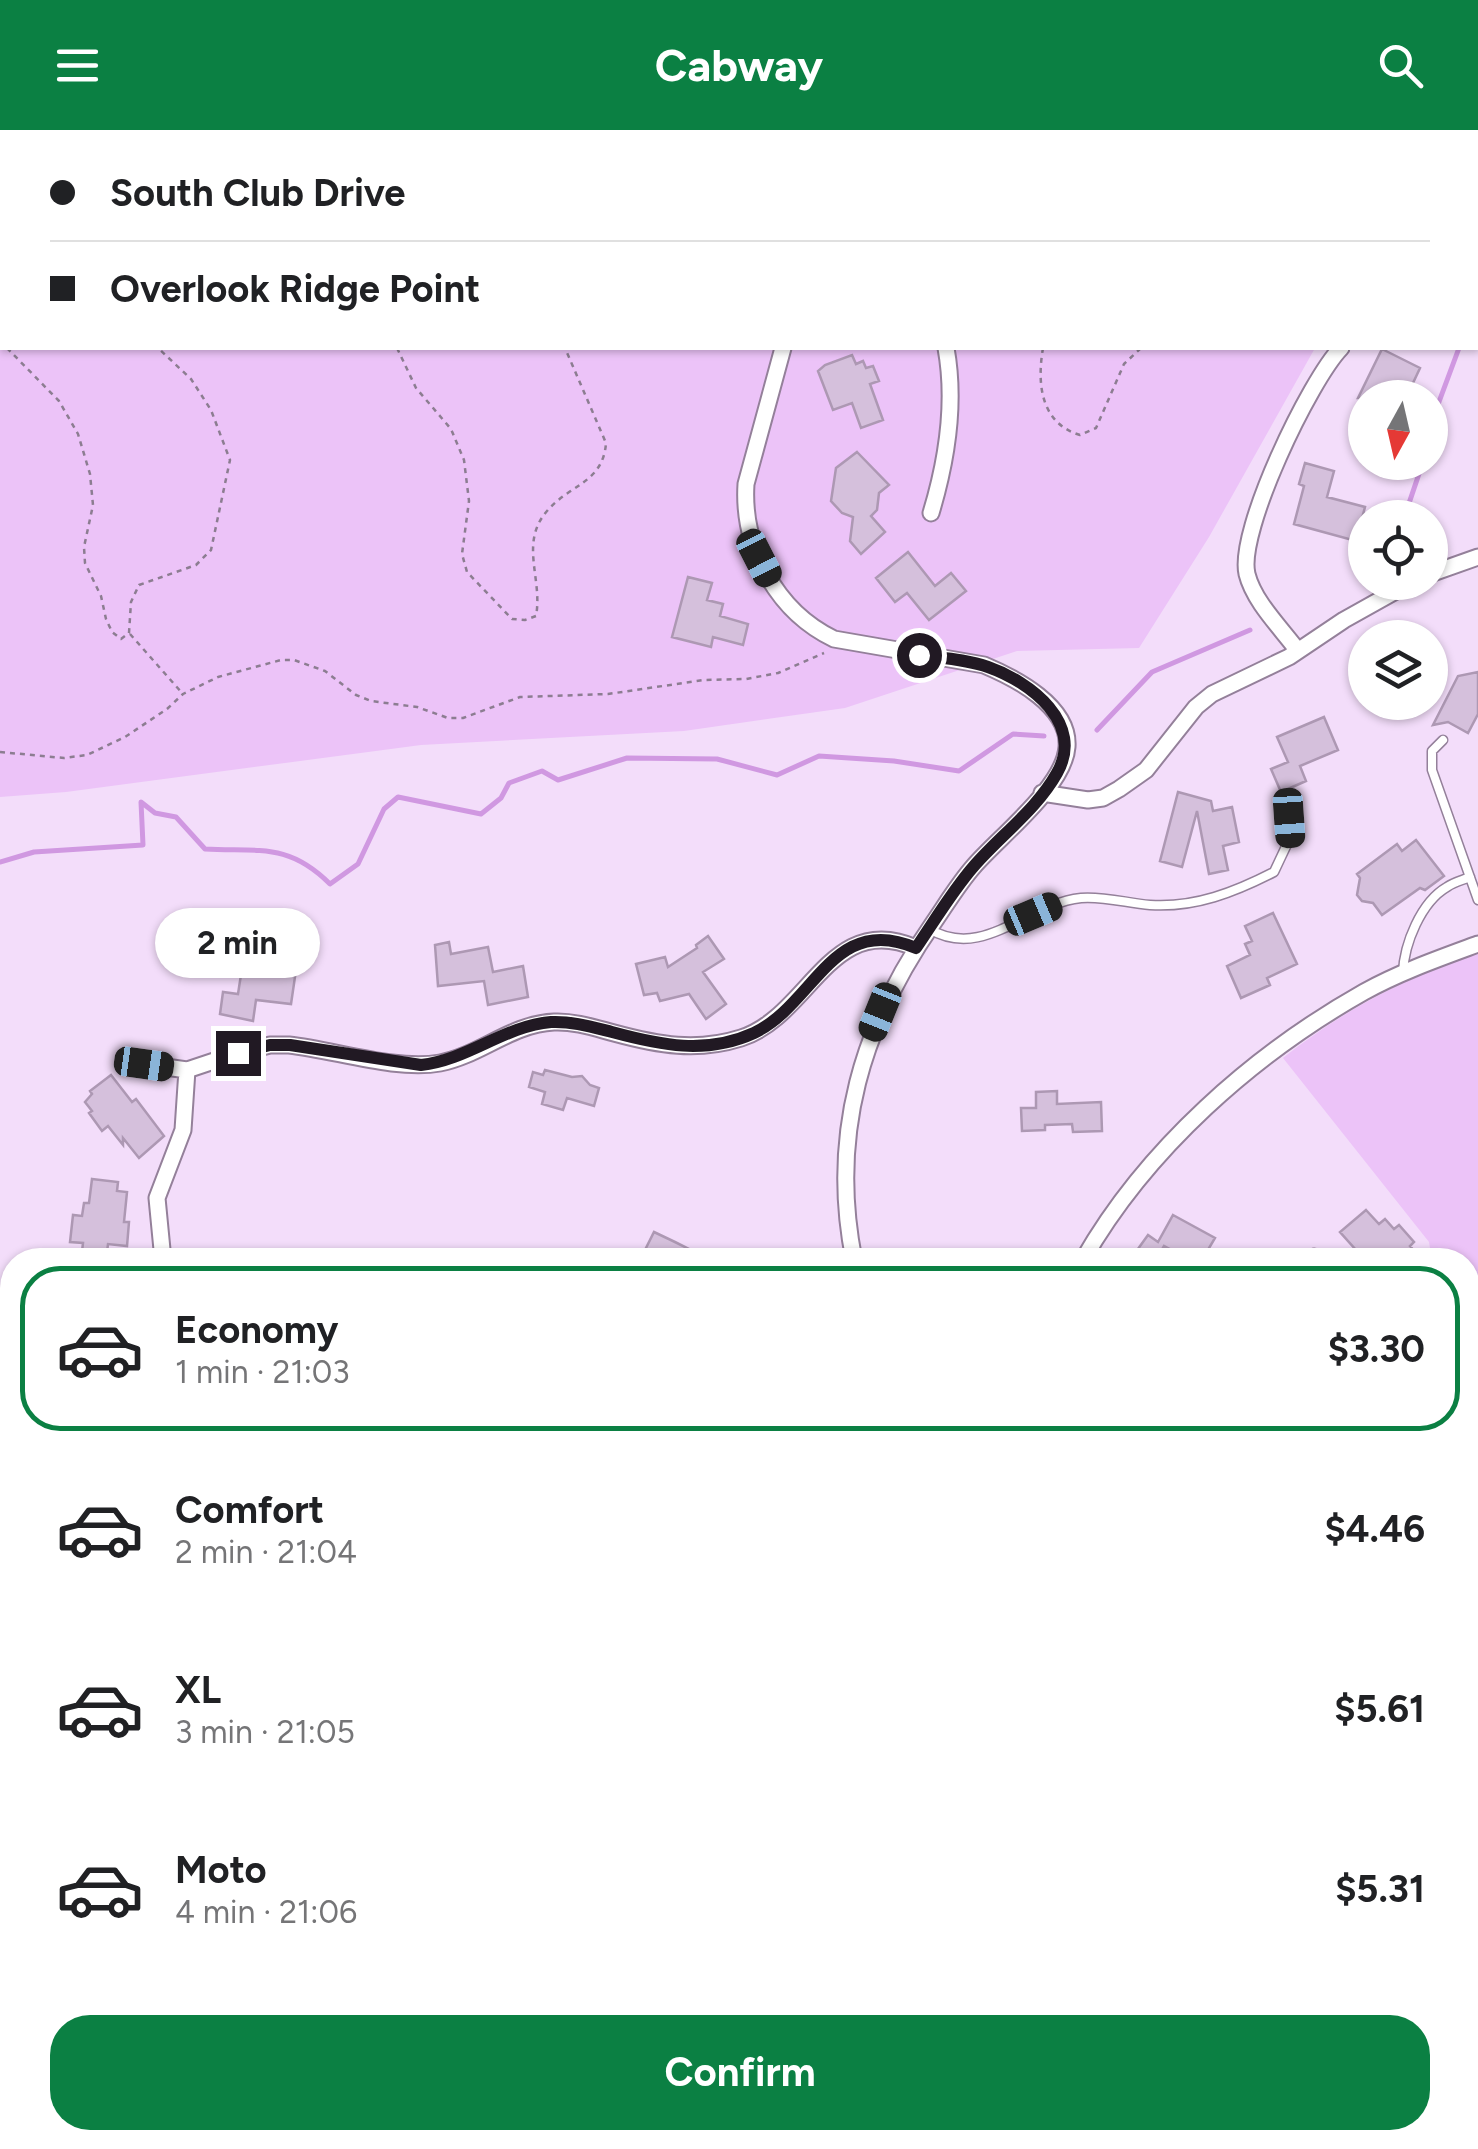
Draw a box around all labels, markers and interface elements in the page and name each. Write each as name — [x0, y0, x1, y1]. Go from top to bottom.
icon: menu — [50, 38, 105, 93]
text: Cabway — [655, 38, 823, 92]
icon: search — [1373, 38, 1428, 93]
text: South Club Drive — [110, 170, 405, 216]
text: Overlook Ridge Point — [110, 266, 480, 312]
north arrow — [1348, 380, 1448, 480]
map controls — [1348, 380, 1448, 720]
button: locate — [1348, 500, 1448, 600]
car — [732, 524, 786, 592]
button: layers — [1348, 620, 1448, 720]
route start — [897, 633, 942, 678]
car — [1272, 787, 1306, 849]
car — [1000, 888, 1066, 940]
callout: 2 min — [156, 908, 320, 978]
text: 2 min — [197, 924, 278, 962]
car — [855, 979, 905, 1045]
route end — [216, 1031, 261, 1076]
car — [112, 1045, 176, 1083]
icon: car — [55, 1304, 145, 1394]
text: Economy — [175, 1307, 338, 1353]
text: $3.30 — [1328, 1326, 1425, 1372]
text: 1 min · 21:03 — [175, 1353, 350, 1391]
icon: car — [55, 1484, 145, 1574]
text: Comfort — [175, 1487, 324, 1533]
text: $4.46 — [1324, 1506, 1425, 1552]
text: 2 min · 21:04 — [175, 1533, 357, 1571]
icon: car — [55, 1664, 145, 1754]
text: XL — [175, 1667, 221, 1713]
text: $5.61 — [1334, 1686, 1425, 1732]
text: 3 min · 21:05 — [175, 1713, 355, 1751]
icon: car — [55, 1844, 145, 1934]
text: Moto — [175, 1847, 267, 1893]
text: $5.31 — [1335, 1866, 1425, 1912]
text: 4 min · 21:06 — [175, 1893, 357, 1931]
button: Confirm — [50, 2015, 1430, 2130]

